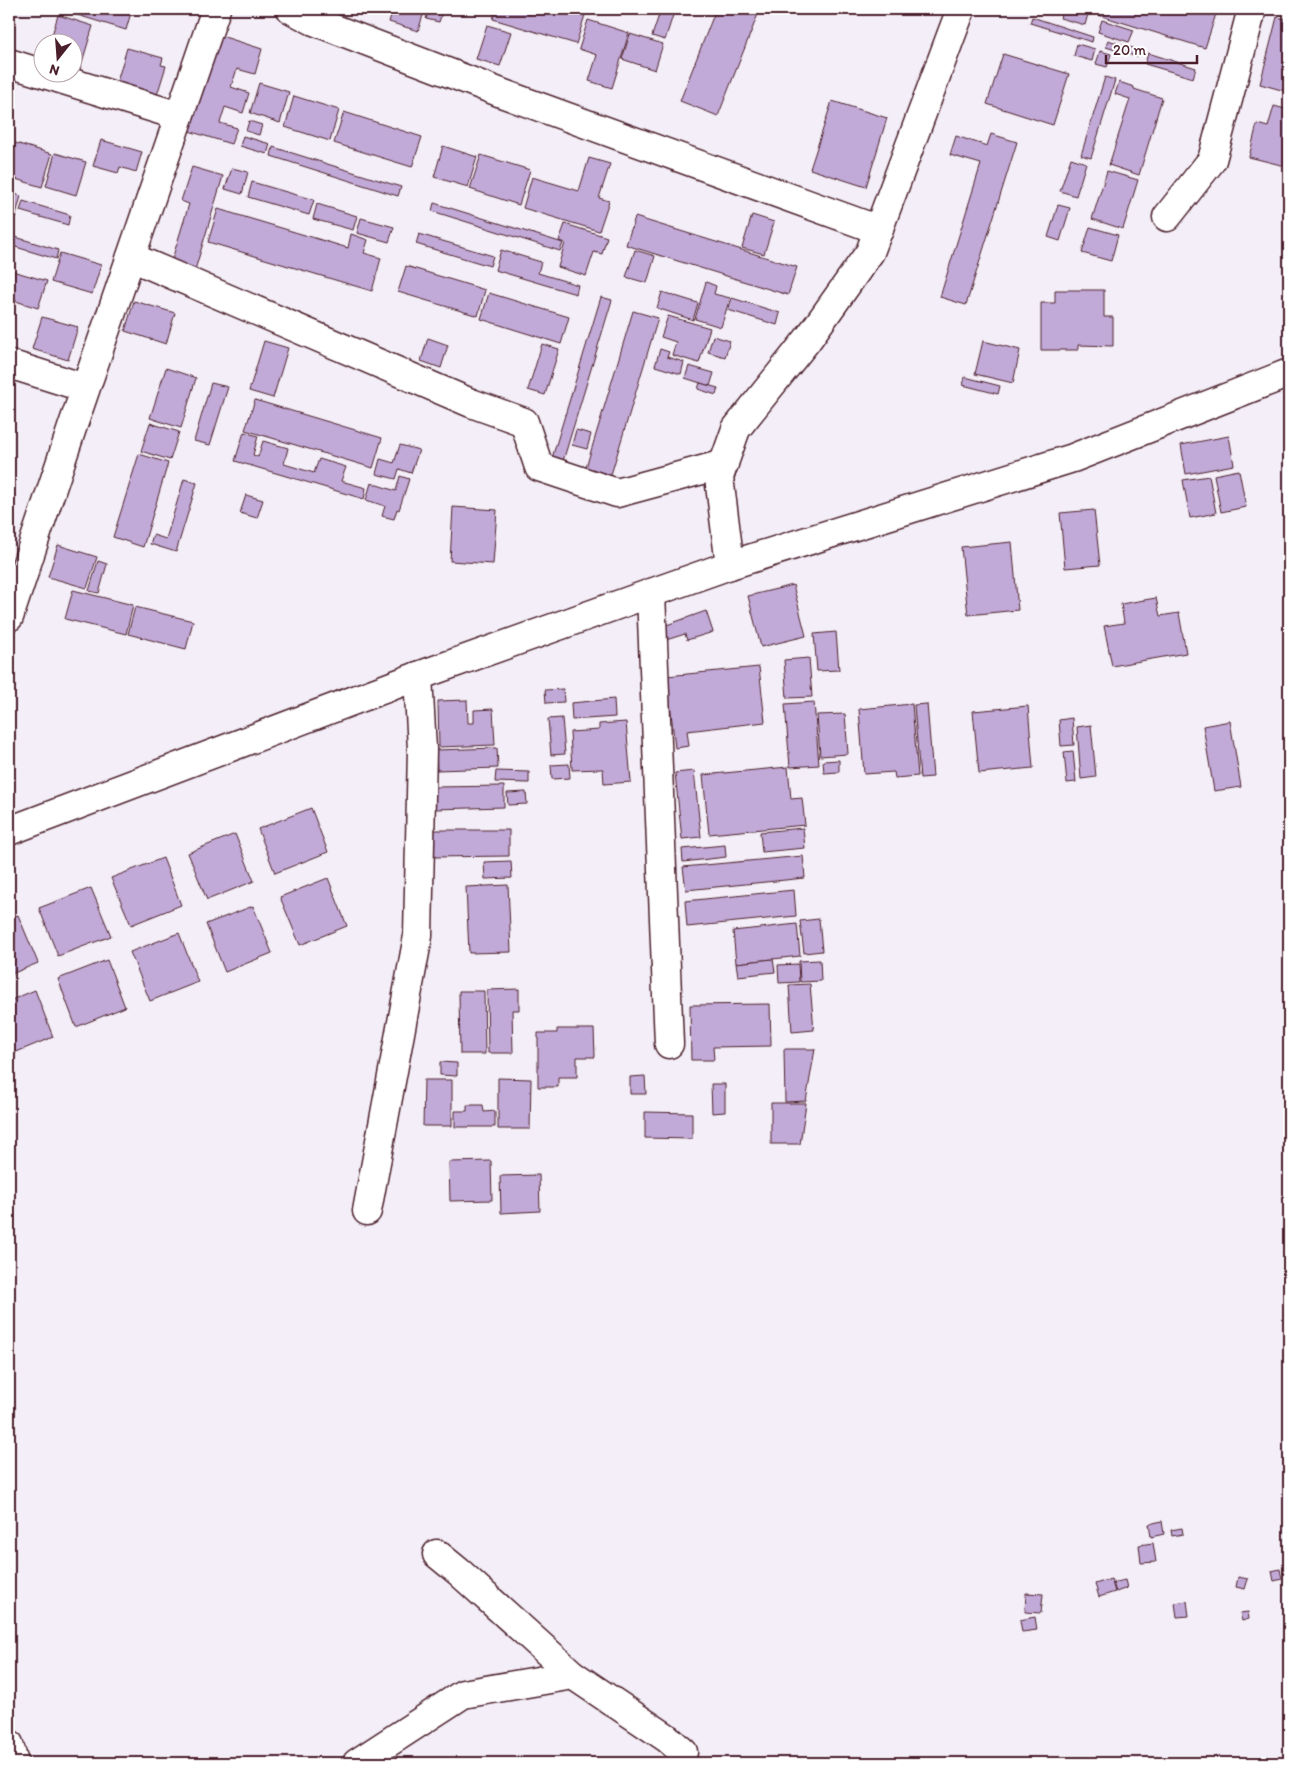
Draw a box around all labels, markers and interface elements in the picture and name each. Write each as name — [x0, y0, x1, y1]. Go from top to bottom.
north arrow — [32, 32, 82, 82]
scale bar — [1106, 32, 1197, 64]
text: 20 m — [1113, 41, 1147, 59]
text: N — [47, 60, 61, 79]

